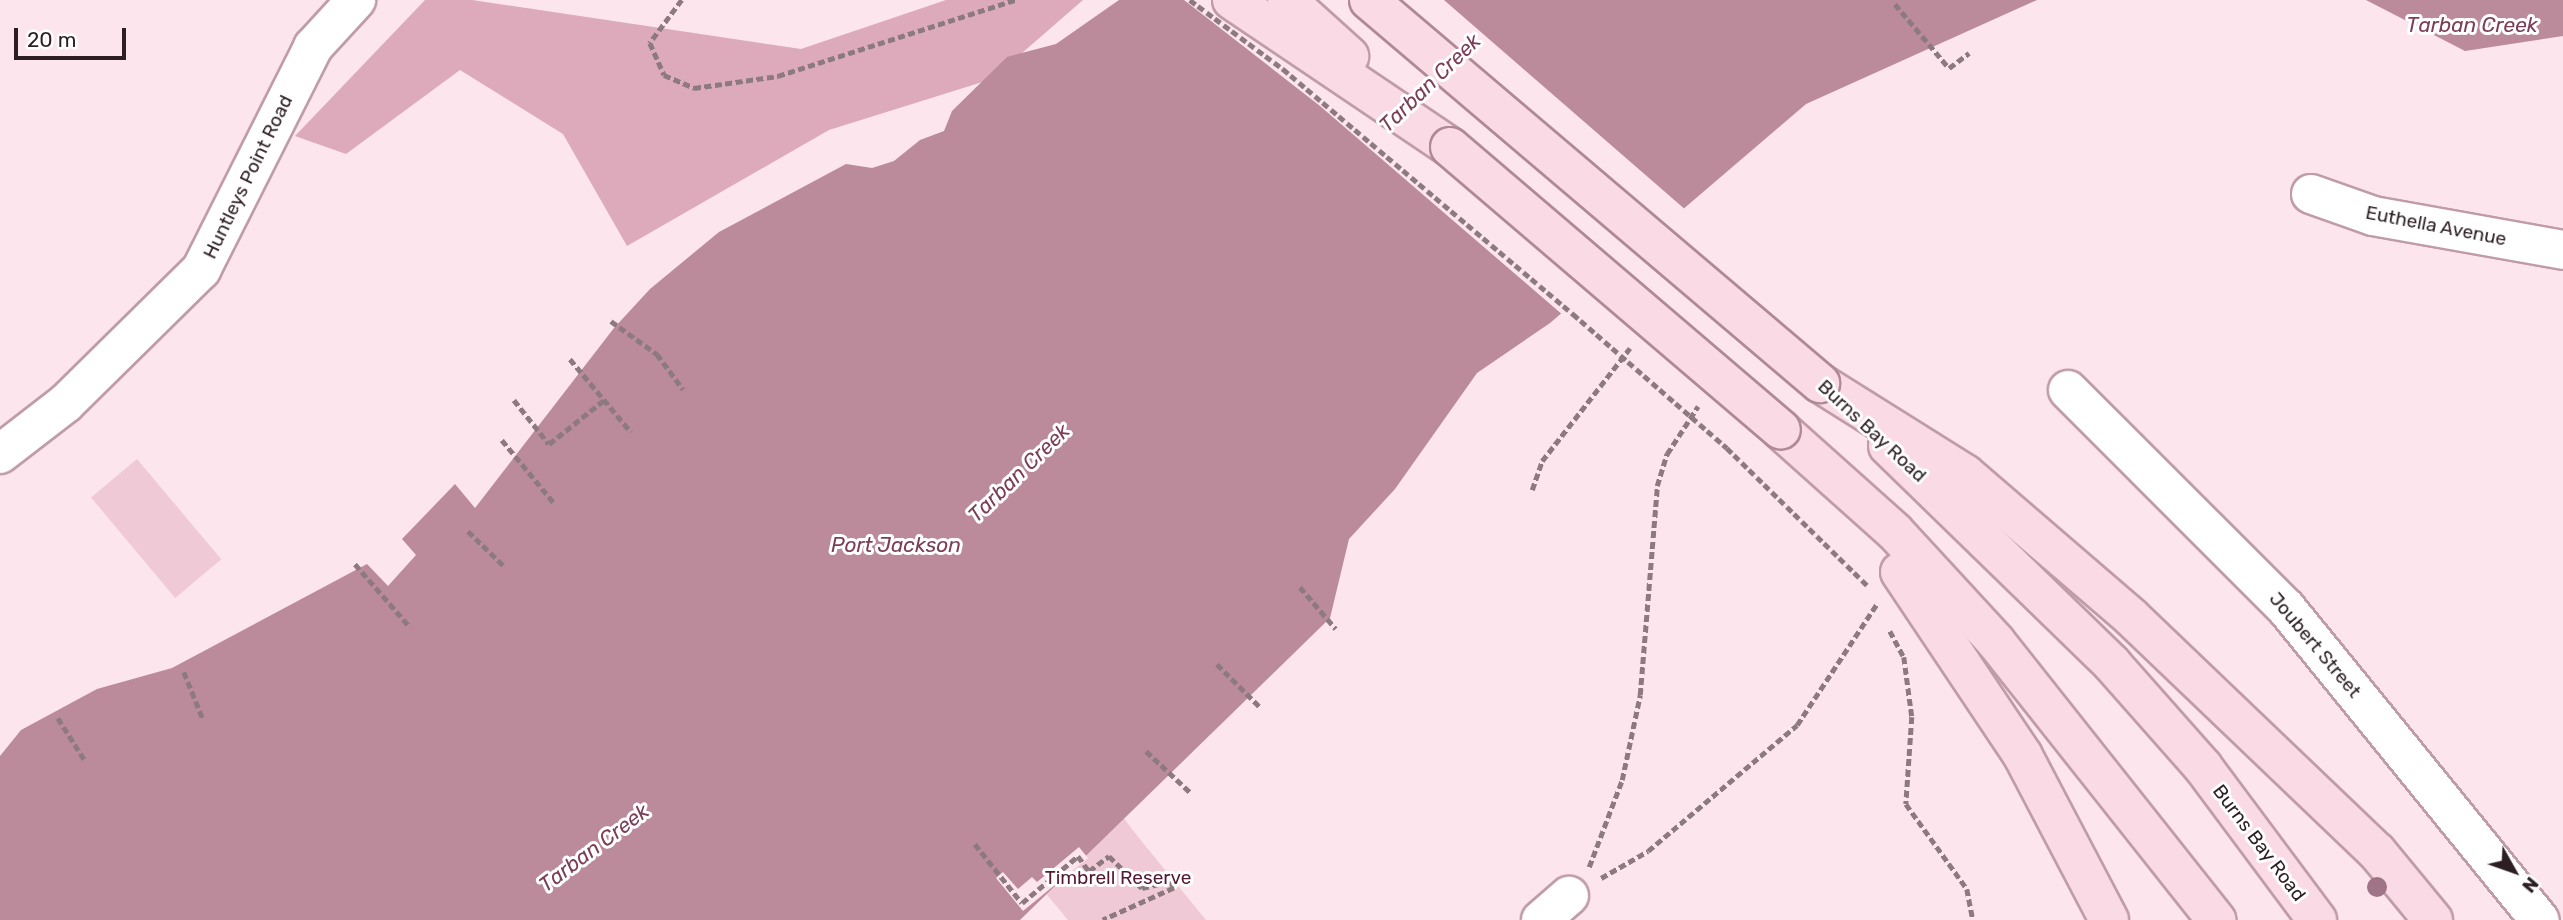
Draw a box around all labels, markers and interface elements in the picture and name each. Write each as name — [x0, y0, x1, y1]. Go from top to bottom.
water label: Tarban Creek — [2406, 12, 2538, 38]
scale bar — [18, 14, 130, 58]
text: 20 m — [27, 27, 76, 52]
water label: Tarban Creek — [1374, 28, 1486, 138]
street label: Huntleys Point Road — [198, 91, 298, 263]
street label: Euthella Avenue — [2363, 201, 2509, 251]
street label: Burns Bay Road — [1813, 375, 1931, 487]
water label: Tarban Creek — [963, 418, 1075, 528]
water label: Port Jackson — [831, 532, 961, 558]
street label: Joubert Street — [2264, 588, 2366, 702]
street label: Burns Bay Road — [2208, 780, 2310, 906]
water label: Tarban Creek — [534, 798, 654, 898]
north arrow — [2479, 836, 2549, 906]
park label: Timbrell Reserve — [1045, 867, 1191, 889]
text: N — [2517, 872, 2544, 897]

